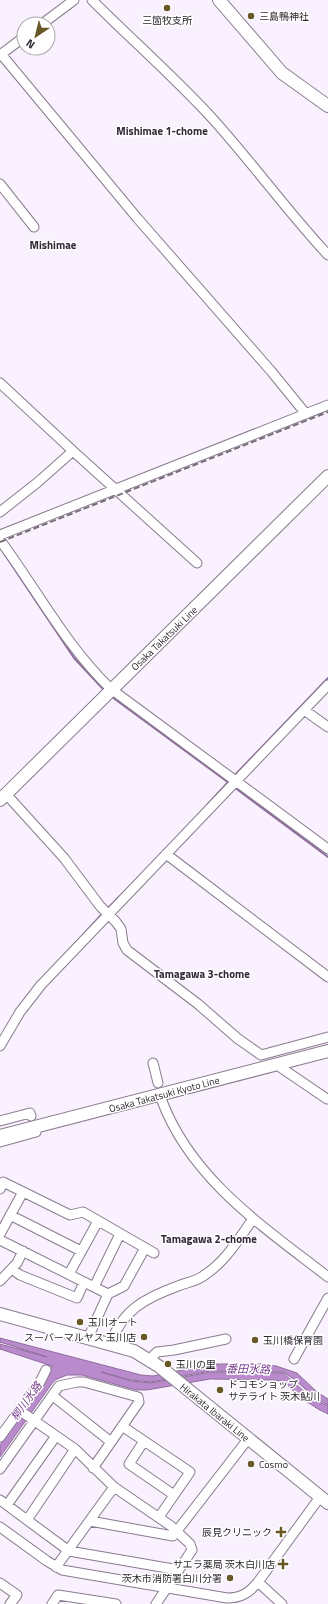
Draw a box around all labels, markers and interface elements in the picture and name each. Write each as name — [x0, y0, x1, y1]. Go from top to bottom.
marker: 三箇牧支所 — [162, 3, 172, 13]
place label: 三島鴨神社 — [259, 9, 309, 24]
marker: 三島鴨神社 — [246, 11, 256, 21]
place label: 三箇牧支所 — [142, 13, 192, 28]
north arrow — [16, 16, 56, 56]
text: N — [23, 35, 38, 53]
district label: Mishimae 1-chome — [116, 123, 208, 139]
district label: Mishimae — [30, 237, 77, 253]
street label: Osaka Takatsuki Line — [128, 603, 201, 674]
district label: Tamagawa 3-chome — [154, 966, 250, 982]
street label: Osaka Takatsuki Kyoto Line — [107, 1073, 221, 1116]
district label: Tamagawa 2-chome — [161, 1231, 257, 1247]
place label: 玉川オート — [88, 1315, 138, 1330]
marker: 玉川オート — [75, 1317, 85, 1327]
place label: スーパーマルヤス 玉川店 — [24, 1330, 136, 1345]
marker: スーパーマルヤス 玉川店 — [139, 1332, 149, 1342]
place label: 玉川橋保育園 — [263, 1333, 323, 1348]
marker: 玉川橋保育園 — [250, 1335, 260, 1345]
place label: 玉川の里 — [176, 1357, 216, 1372]
marker: 玉川の里 — [163, 1359, 173, 1369]
water label: 番田水路 — [226, 1361, 271, 1377]
place label: ドコモショップ サテライト 茨木鮎川 — [228, 1377, 320, 1404]
water label: 柳川水路 — [7, 1378, 46, 1424]
street label: Hirakata Ibaraki Line — [177, 1380, 253, 1445]
marker: ドコモショップ サテライト 茨木鮎川 — [215, 1385, 225, 1395]
place label: Cosmo — [259, 1457, 288, 1472]
marker: Cosmo — [246, 1459, 256, 1469]
place label: 辰見クリニック — [202, 1525, 272, 1540]
marker: 辰見クリニック — [275, 1526, 287, 1538]
place label: サエラ薬局 茨木白川店 — [173, 1557, 275, 1572]
marker: サエラ薬局 茨木白川店 — [278, 1559, 288, 1569]
place label: 茨木市消防署白川分署 — [122, 1571, 222, 1586]
marker: 茨木市消防署白川分署 — [225, 1573, 235, 1583]

